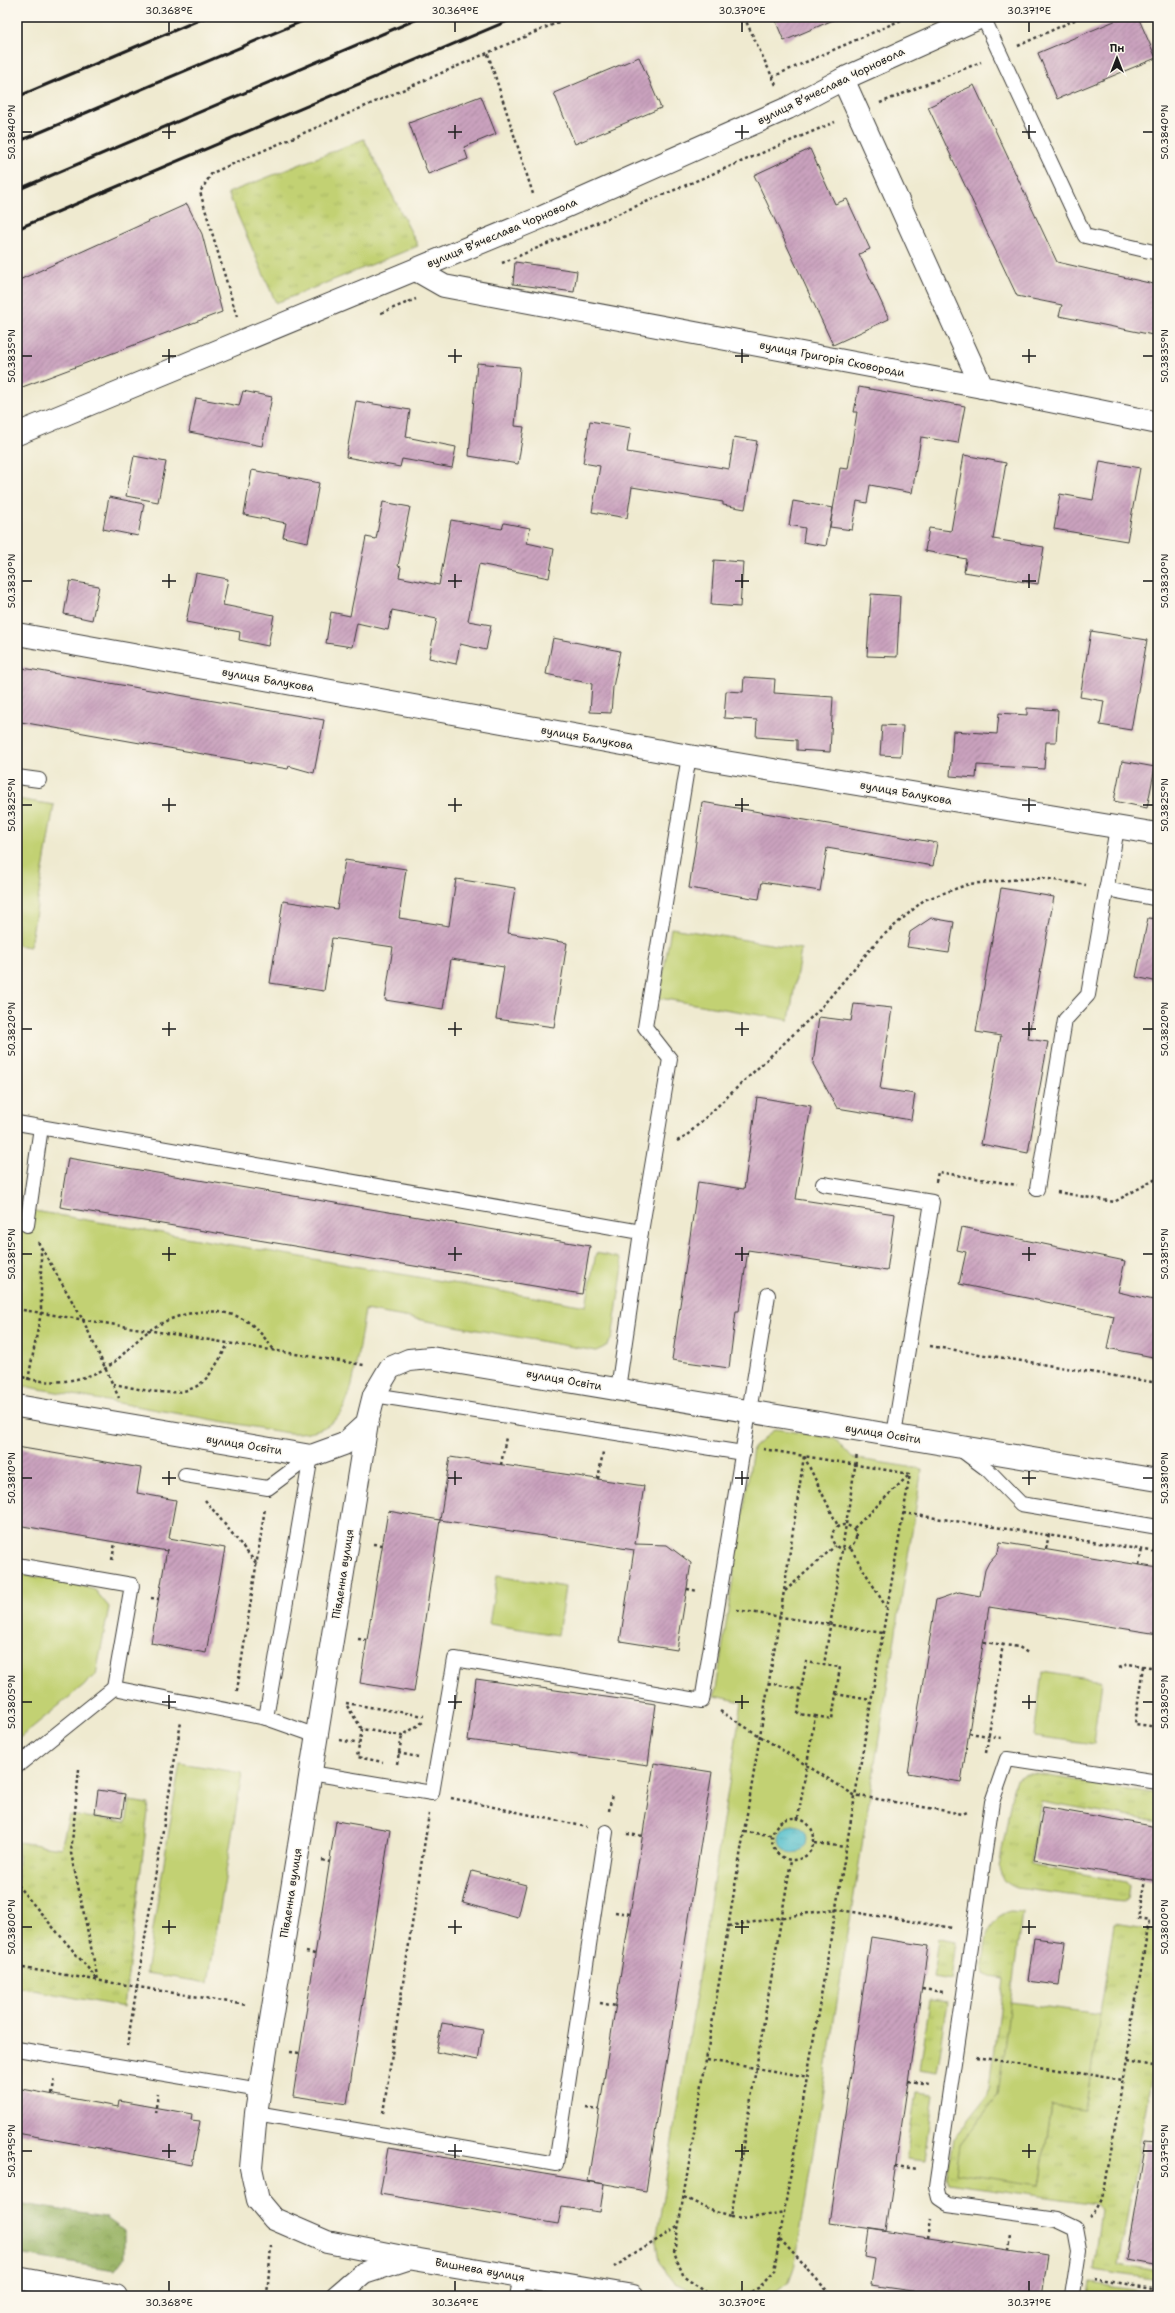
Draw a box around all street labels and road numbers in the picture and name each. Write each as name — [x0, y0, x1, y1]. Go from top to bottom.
street label: вулиця Вʼячеслава Чорновола — [755, 44, 907, 128]
street label: вулиця Вʼячеслава Чорновола — [425, 194, 580, 272]
street label: вулиця Григорія Сковороди — [758, 338, 906, 380]
street label: вулиця Балукова — [221, 665, 315, 696]
street label: вулиця Балукова — [540, 723, 634, 754]
street label: вулиця Балукова — [859, 778, 953, 809]
street label: вулиця Освіти — [525, 1366, 603, 1394]
street label: вулиця Освіти — [844, 1421, 922, 1447]
street label: вулиця Освіти — [205, 1432, 283, 1458]
street label: Південна вулиця — [329, 1528, 357, 1620]
street label: Південна вулиця — [277, 1847, 305, 1939]
street label: Вишнева вулиця — [434, 2255, 526, 2285]

